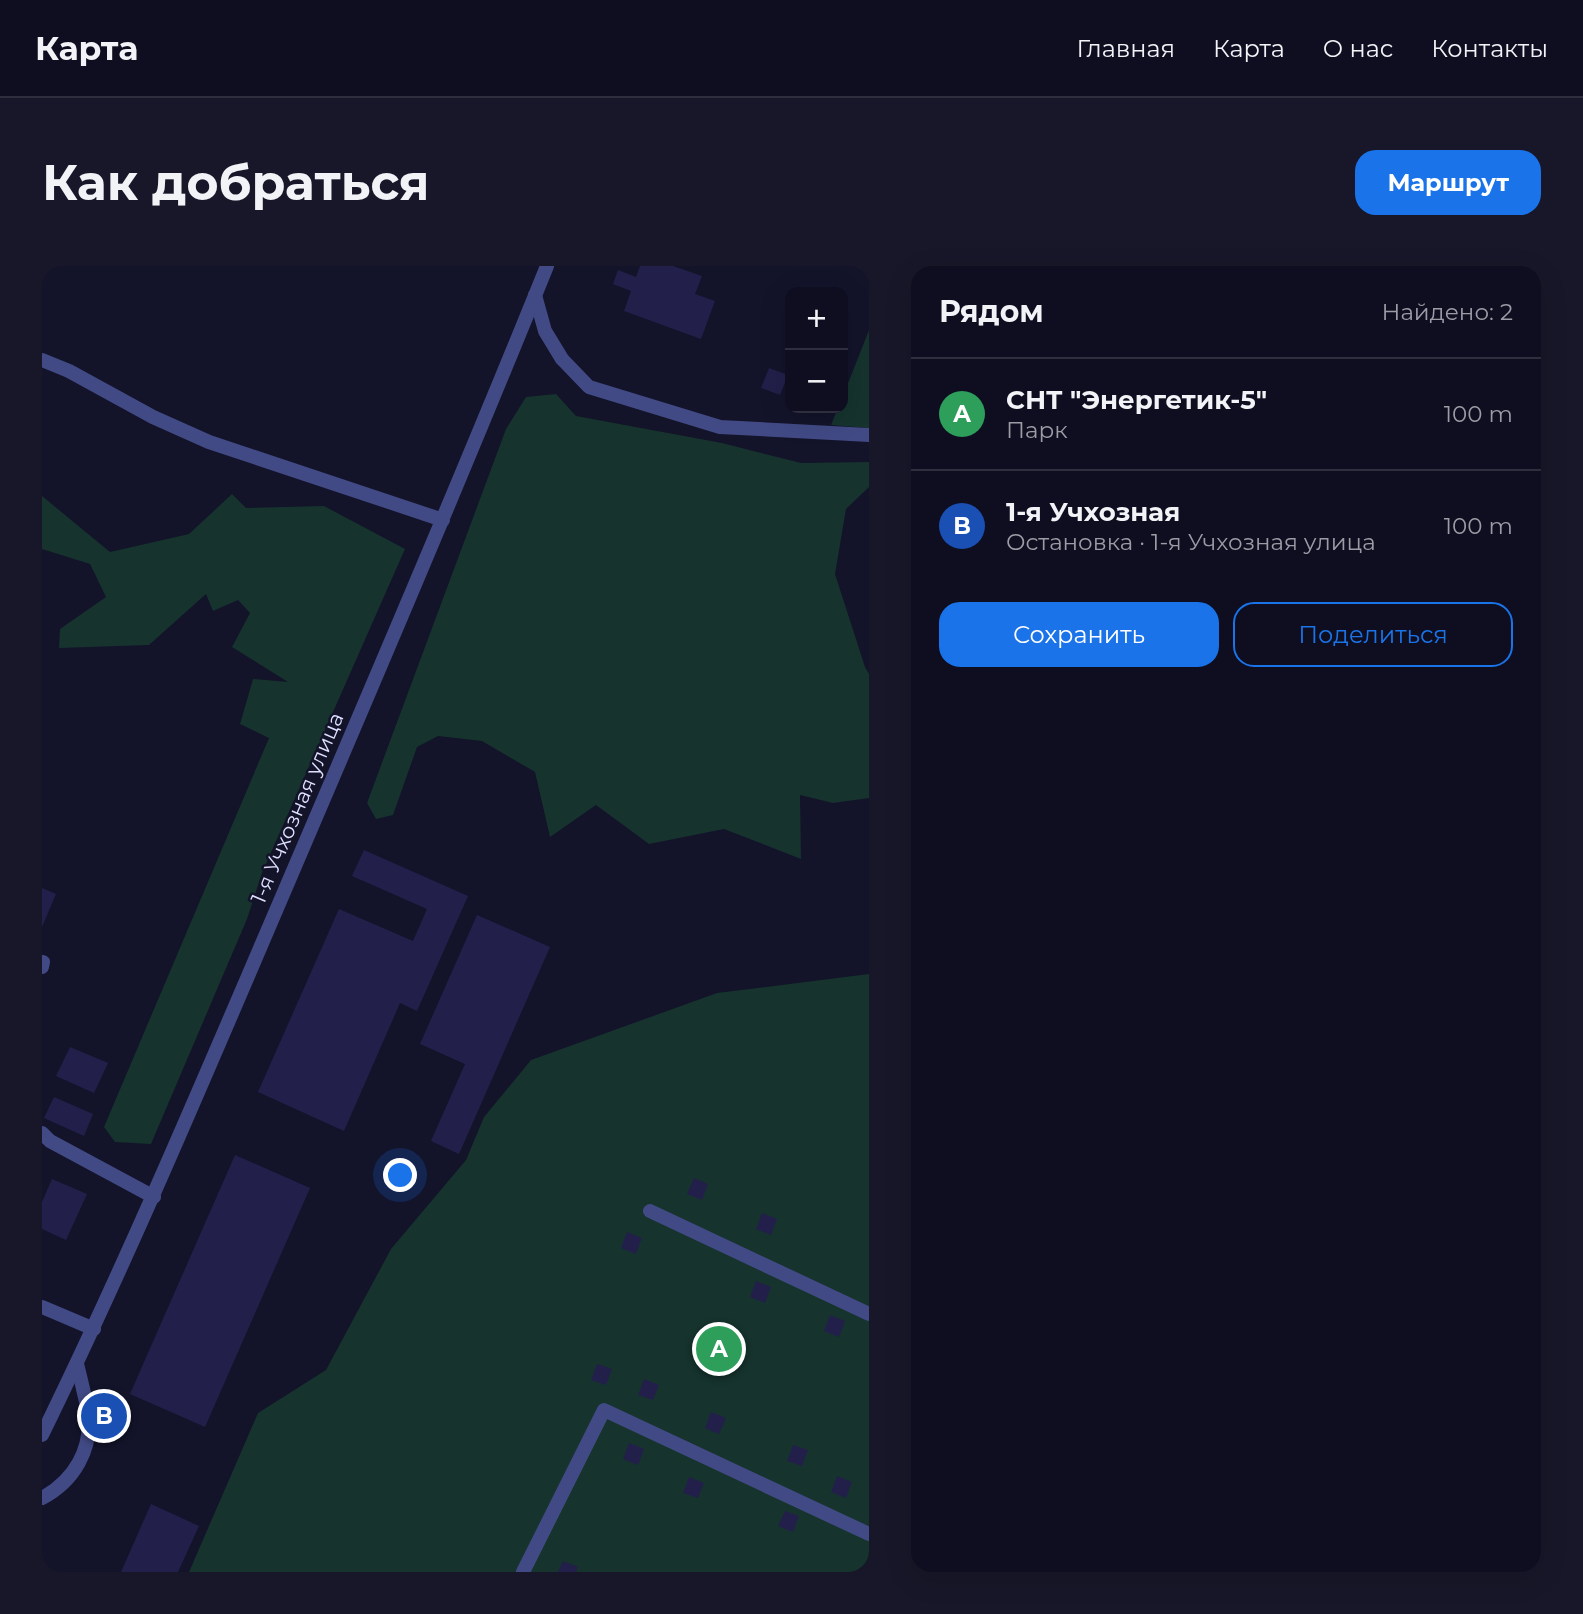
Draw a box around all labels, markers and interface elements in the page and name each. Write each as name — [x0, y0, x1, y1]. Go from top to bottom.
text: Карта — [35, 28, 138, 68]
text: Главная — [1077, 34, 1175, 63]
text: Карта — [1213, 34, 1285, 63]
text: О нас — [1323, 34, 1393, 63]
text: Контакты — [1431, 34, 1548, 63]
button: Маршрут — [1355, 150, 1541, 215]
text: Как добраться — [42, 153, 430, 212]
map controls — [785, 287, 848, 413]
button: + — [785, 287, 848, 350]
text: Рядом — [939, 293, 1044, 330]
text: Найдено: 2 — [1382, 298, 1513, 326]
button: − — [785, 350, 848, 413]
text: СНТ "Энергетик-5" — [1006, 384, 1267, 416]
text: A — [953, 400, 971, 428]
text: 100 m — [1444, 400, 1513, 428]
text: Парк — [1006, 416, 1068, 444]
text: 1-я Учхозная — [1006, 496, 1180, 528]
text: B — [953, 512, 971, 540]
text: 100 m — [1444, 512, 1513, 540]
text: Остановка · 1-я Учхозная улица — [1006, 528, 1376, 556]
button: Сохранить — [939, 602, 1219, 667]
button: Поделиться — [1233, 602, 1513, 667]
street label: 1-я Учхозная улица — [245, 709, 349, 907]
your location — [383, 1158, 417, 1192]
pin: A — [696, 1323, 742, 1375]
pin: B — [81, 1390, 127, 1442]

